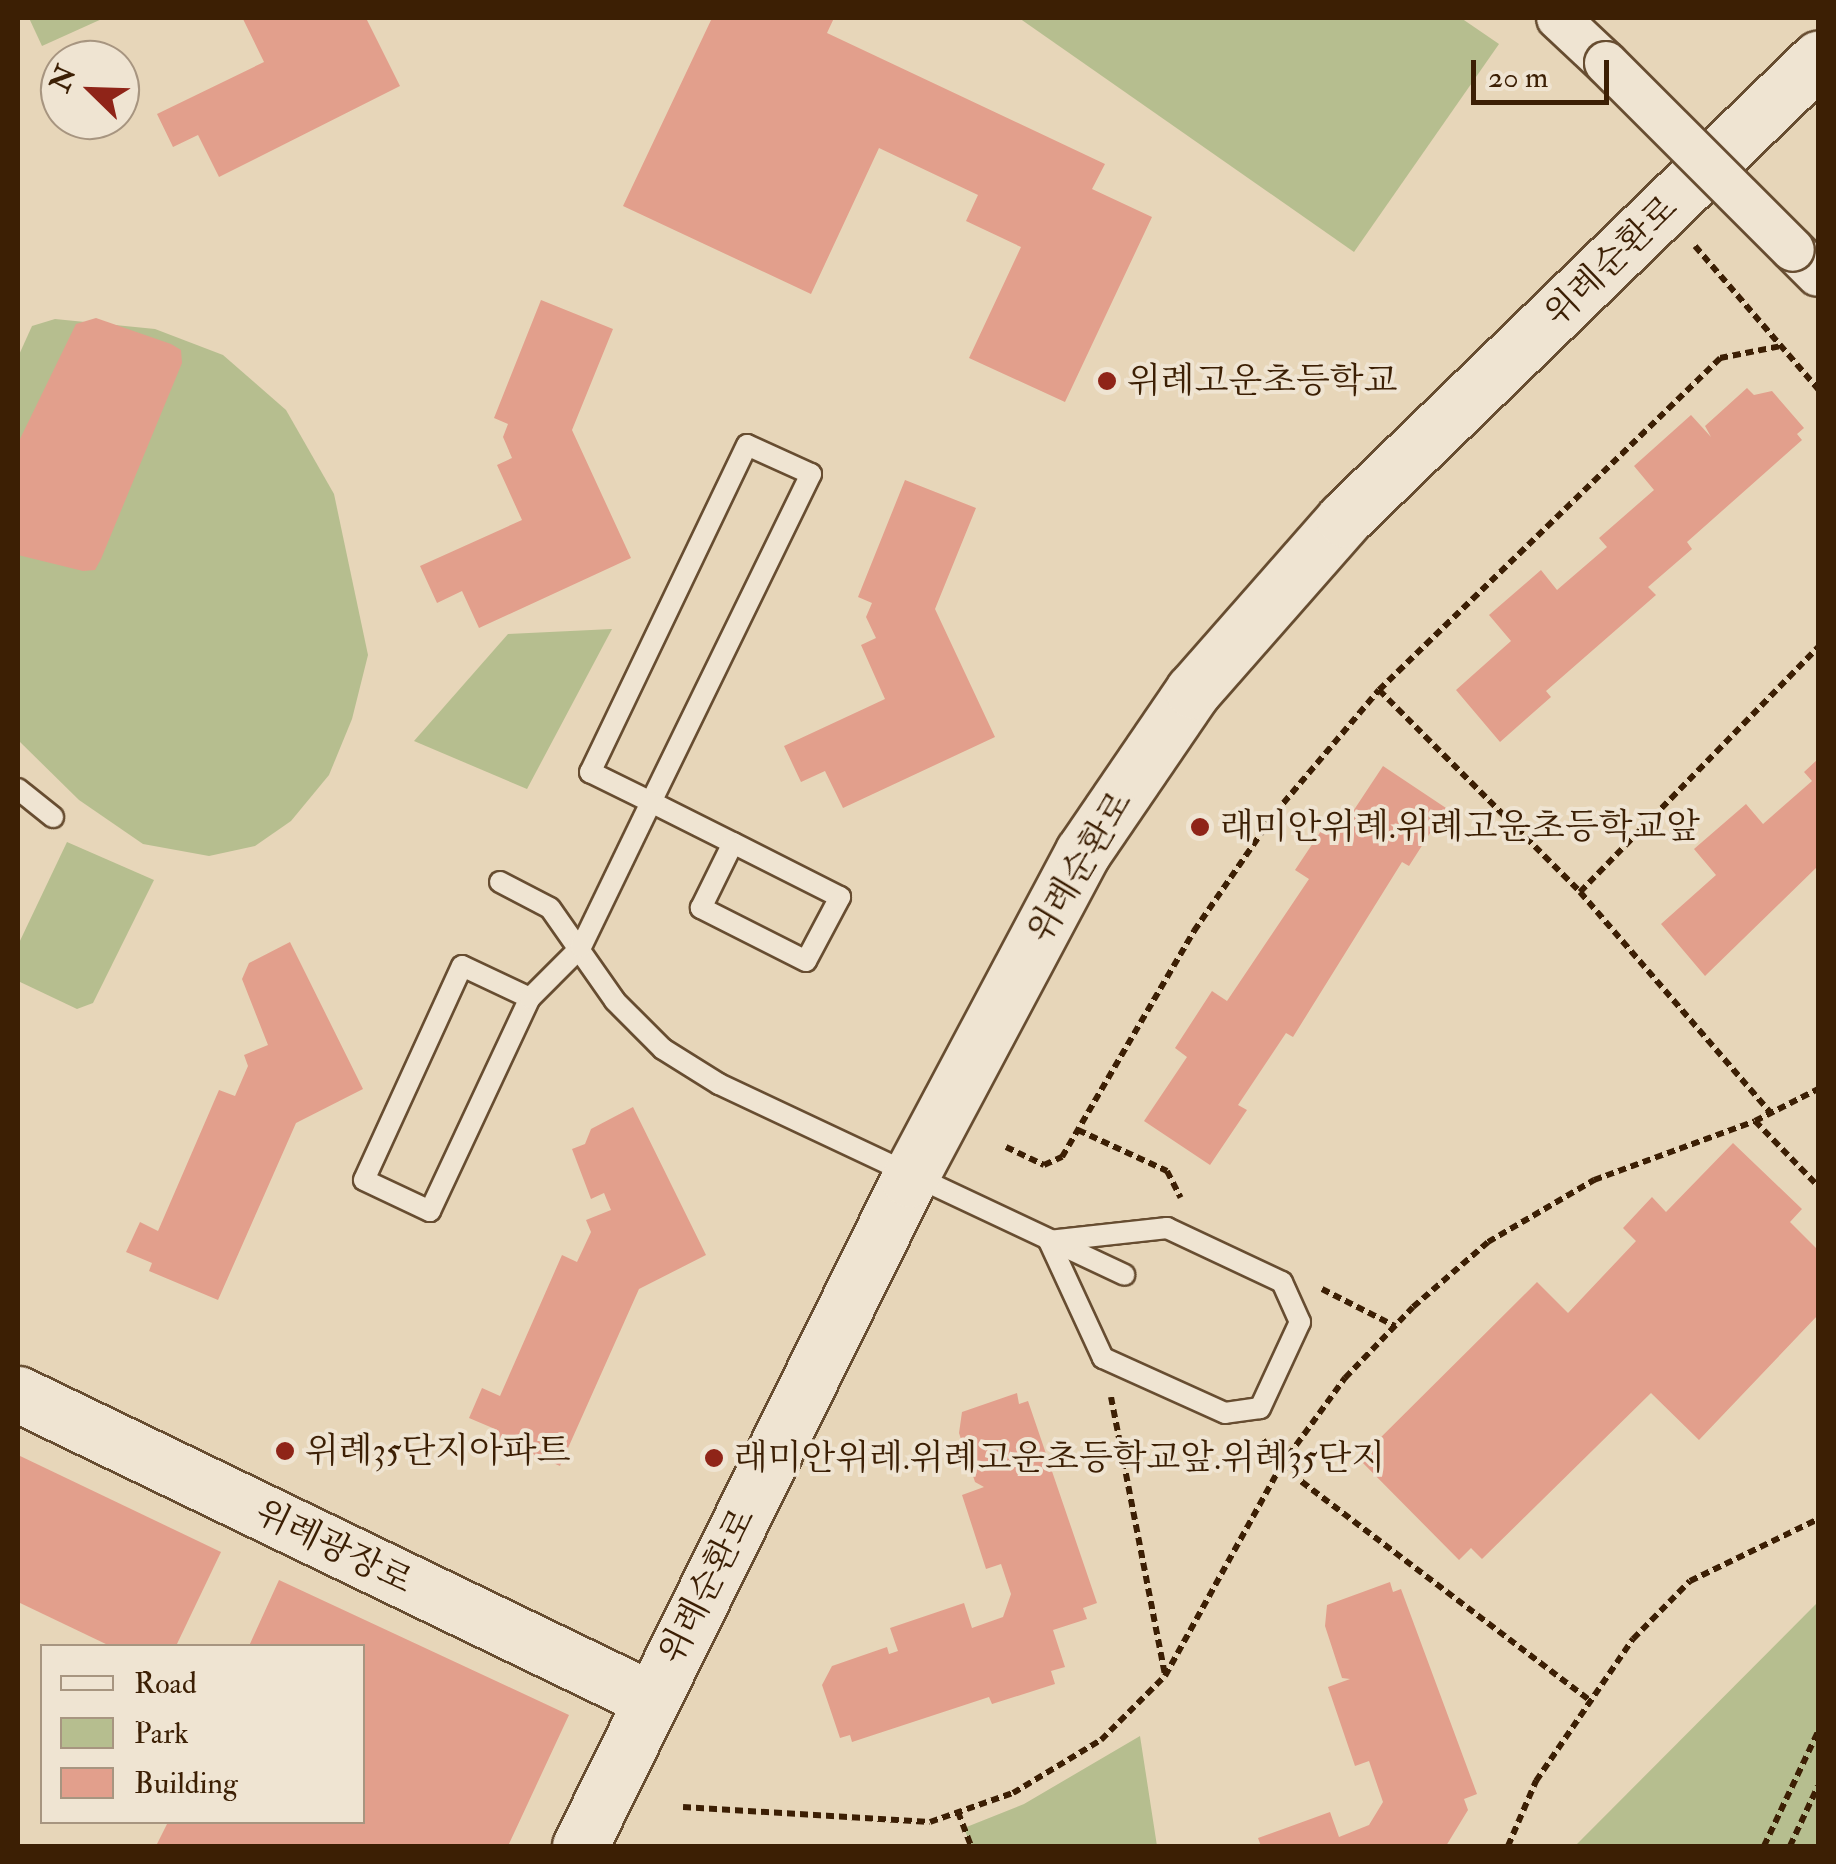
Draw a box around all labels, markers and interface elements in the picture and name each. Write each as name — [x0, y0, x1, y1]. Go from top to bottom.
north arrow — [40, 40, 140, 140]
scale bar — [1476, 40, 1614, 102]
text: 20 m — [1488, 59, 1548, 96]
text: N — [43, 60, 85, 97]
street label: 위례순환로 — [1536, 187, 1686, 335]
place label: 위례고운초등학교 — [1127, 360, 1397, 402]
marker: 위례고운초등학교 — [1096, 370, 1118, 392]
street label: 위례순환로 — [1018, 784, 1142, 950]
place label: 래미안위례.위례고운초등학교앞 — [1220, 806, 1700, 848]
marker: 래미안위례.위례고운초등학교앞 — [1189, 816, 1211, 838]
place label: 위례35단지아파트 — [305, 1430, 570, 1472]
place label: 래미안위레.위례고운초등학교앞.위례35단지 — [734, 1437, 1385, 1479]
marker: 위례35단지아파트 — [274, 1440, 296, 1462]
marker: 래미안위레.위례고운초등학교앞.위례35단지 — [703, 1447, 725, 1469]
street label: 위례광장로 — [249, 1491, 419, 1603]
street label: 위례순환로 — [650, 1501, 764, 1671]
legend — [40, 1644, 365, 1824]
text: Road — [134, 1665, 197, 1702]
text: Park — [134, 1715, 189, 1752]
text: Building — [134, 1765, 238, 1802]

